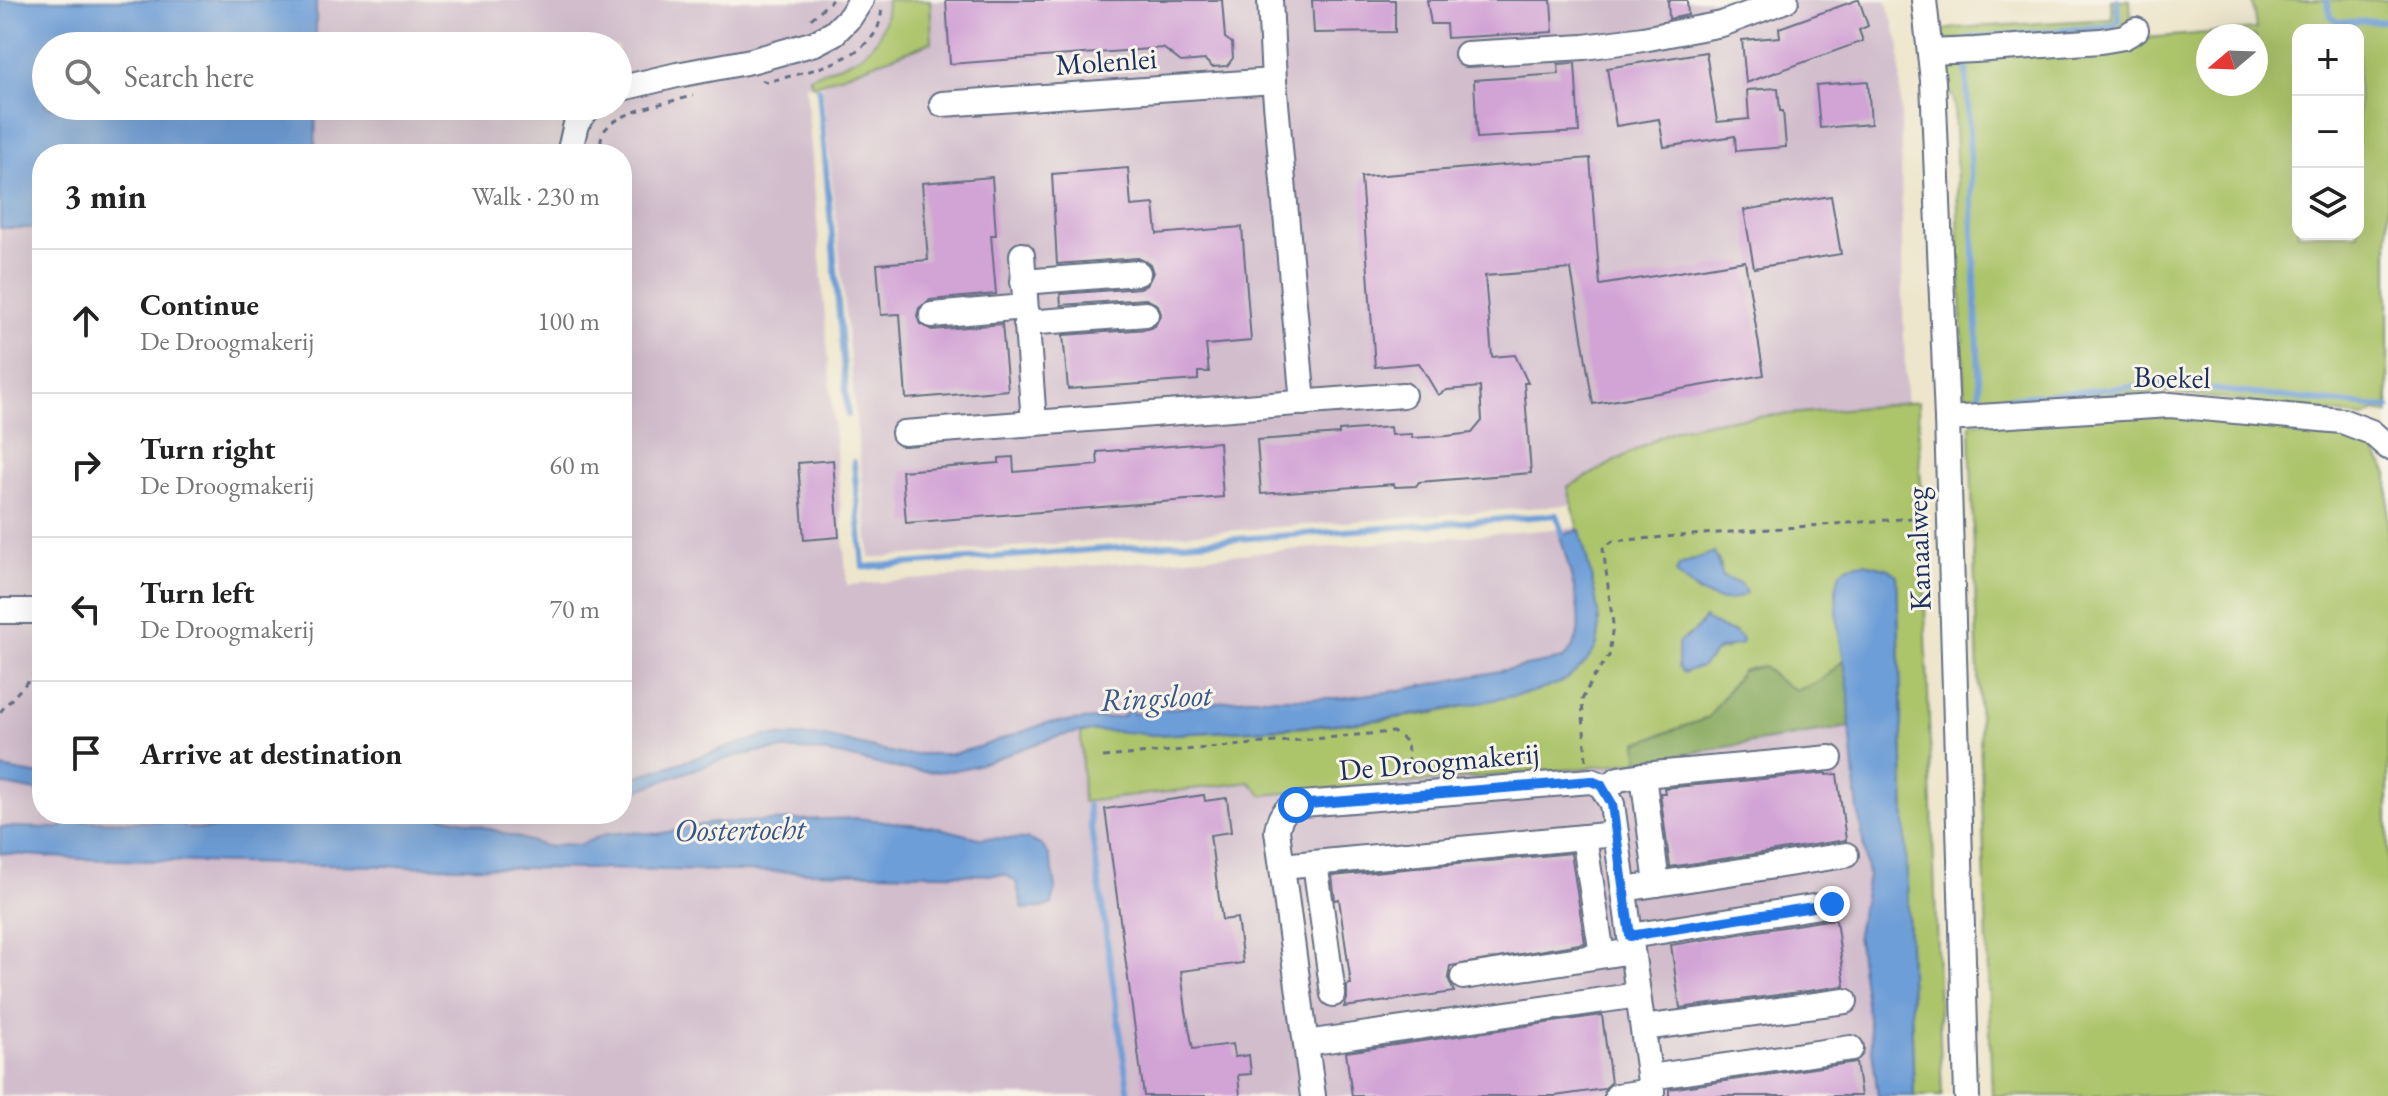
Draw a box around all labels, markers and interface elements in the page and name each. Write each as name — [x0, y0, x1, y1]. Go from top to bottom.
north arrow — [2196, 24, 2268, 96]
map controls — [2292, 24, 2364, 240]
button: + — [2292, 24, 2364, 96]
search box — [32, 32, 632, 120]
street label: Molenlei — [1054, 38, 1158, 84]
icon: search — [60, 54, 104, 98]
text: Search here — [124, 57, 254, 96]
button: − — [2292, 96, 2364, 168]
button: layers — [2292, 168, 2364, 240]
text: 3 min — [64, 174, 147, 218]
text: Walk · 230 m — [472, 179, 600, 213]
text: Continue — [140, 285, 259, 324]
icon: ahead — [64, 299, 108, 343]
text: 100 m — [537, 304, 600, 338]
text: De Droogmakerij — [140, 324, 314, 358]
street label: Boekel — [2133, 357, 2211, 397]
text: Turn right — [140, 429, 276, 468]
icon: right — [64, 443, 108, 487]
text: 60 m — [550, 448, 600, 482]
text: De Droogmakerij — [140, 468, 314, 502]
street label: Kanaalweg — [1896, 485, 1940, 612]
text: Turn left — [140, 573, 254, 612]
icon: left — [64, 587, 108, 631]
text: 70 m — [550, 592, 600, 626]
text: De Droogmakerij — [140, 612, 314, 646]
water label: Ringsloot — [1099, 673, 1215, 721]
icon: arrive — [64, 731, 108, 775]
street label: De Droogmakerij — [1337, 733, 1541, 789]
text: Arrive at destination — [140, 734, 402, 773]
route start — [1278, 787, 1314, 823]
water label: Oostertocht — [674, 807, 808, 851]
route end — [1814, 886, 1850, 922]

